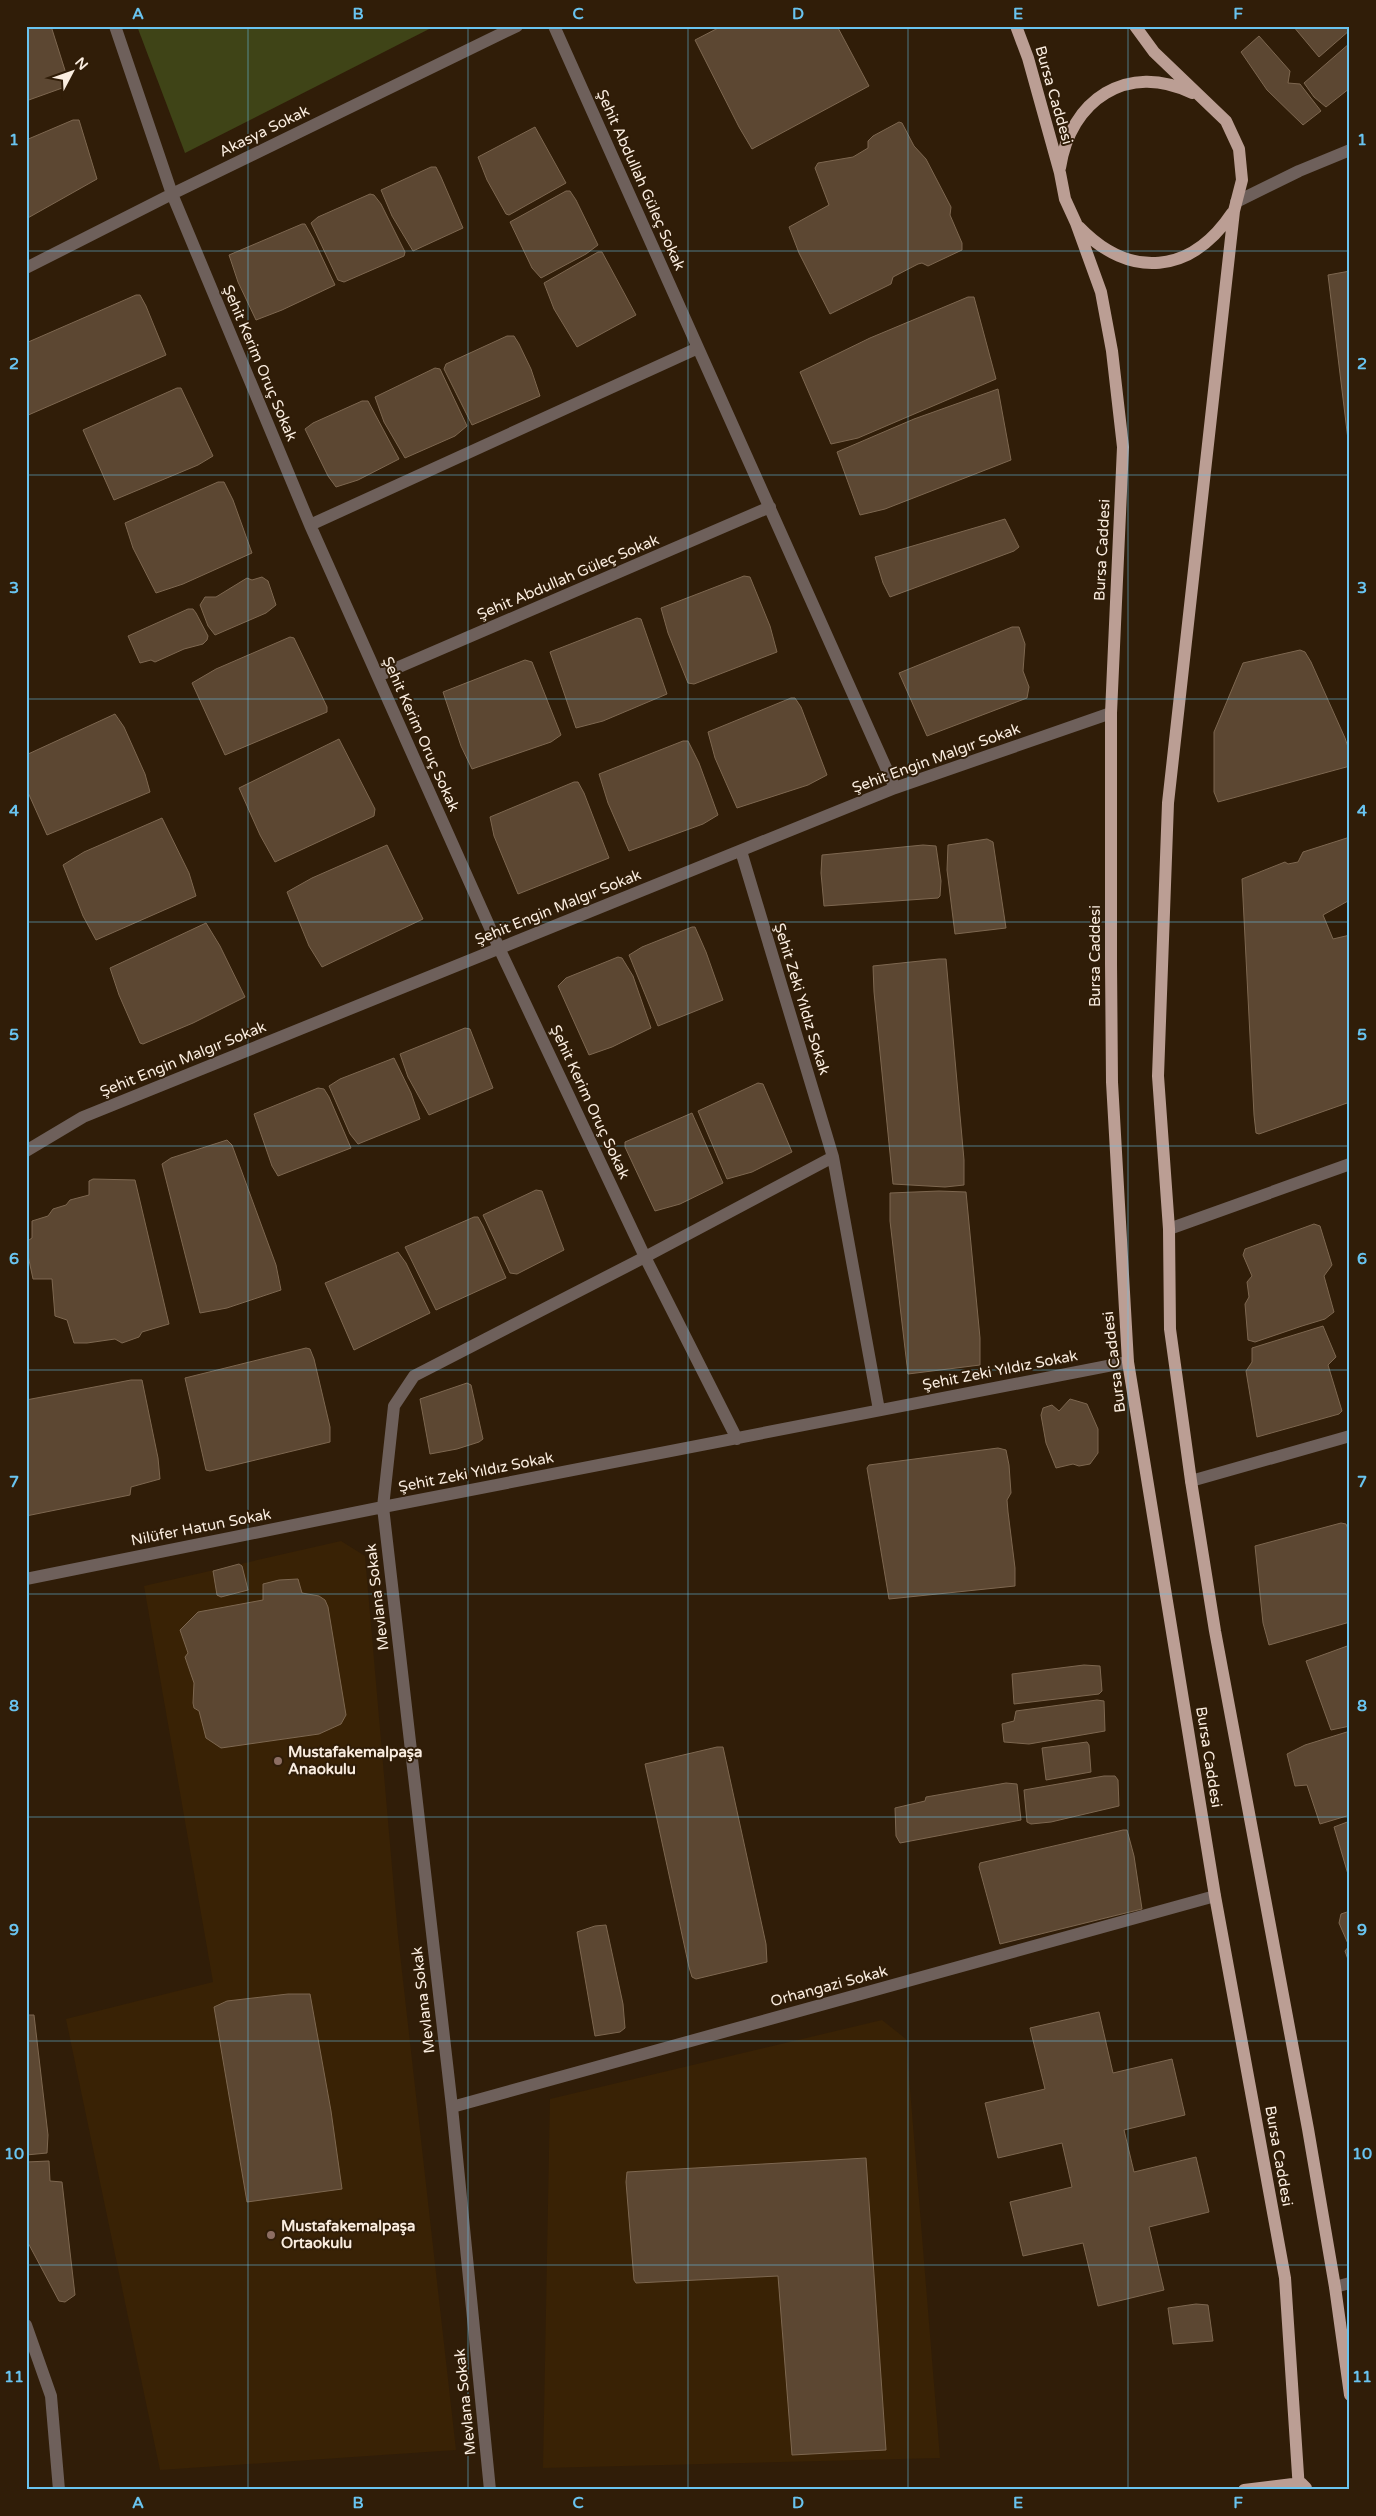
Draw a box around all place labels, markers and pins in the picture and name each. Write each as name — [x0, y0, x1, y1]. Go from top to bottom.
place label: Mustafakemalpaşa Anaokulu — [288, 1743, 422, 1778]
marker: Mustafakemalpaşa Anaokulu — [272, 1755, 284, 1767]
place label: Mustafakemalpaşa Ortaokulu — [281, 2217, 415, 2252]
marker: Mustafakemalpaşa Ortaokulu — [265, 2229, 277, 2241]

